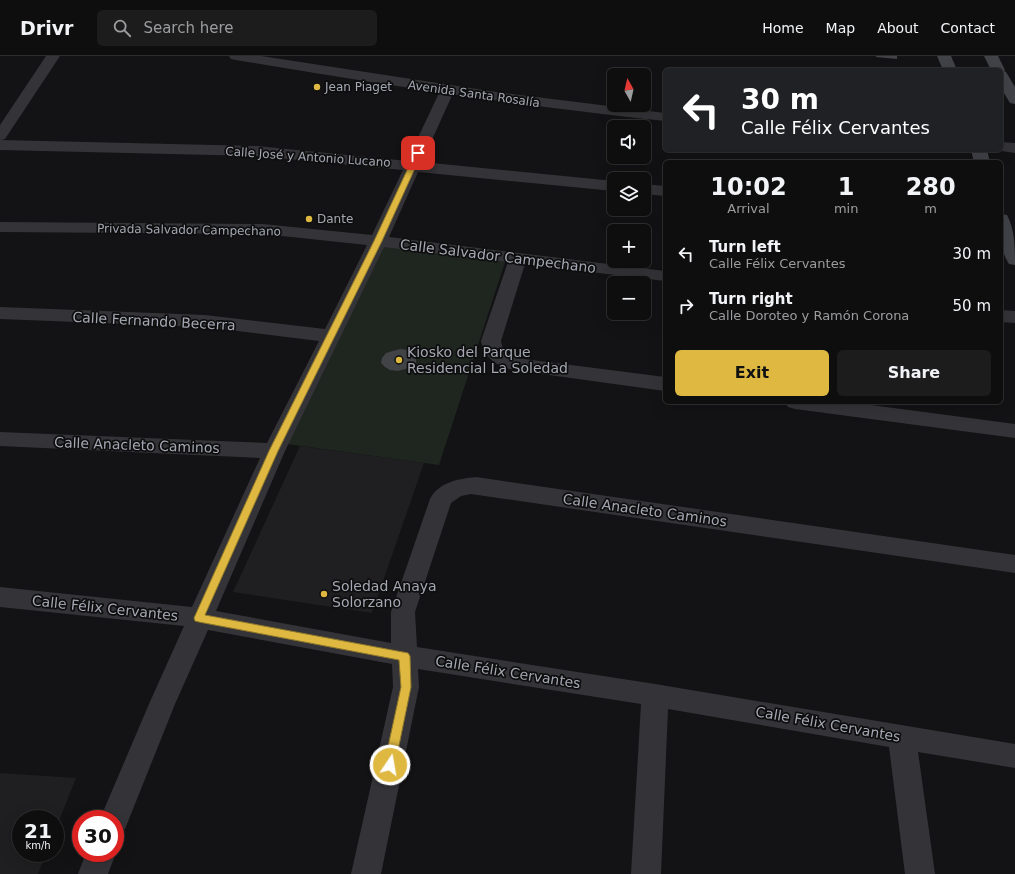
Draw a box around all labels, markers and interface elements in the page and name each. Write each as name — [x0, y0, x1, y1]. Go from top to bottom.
search box — [97, 10, 377, 46]
text: Drivr — [20, 17, 73, 39]
icon: search — [111, 17, 133, 39]
text: Search here — [143, 19, 234, 37]
text: Home — [762, 20, 804, 36]
text: Map — [826, 20, 855, 36]
text: About — [877, 20, 919, 36]
text: Contact — [941, 20, 995, 36]
north arrow — [607, 68, 651, 112]
map controls — [607, 68, 651, 320]
street label: Avenida Santa Rosalía — [407, 78, 541, 110]
place label: Jean Piaget — [324, 80, 392, 94]
marker: Jean Piaget — [312, 82, 322, 92]
text: 30 m — [741, 83, 819, 116]
icon: left — [675, 84, 727, 136]
text: Calle Félix Cervantes — [741, 117, 930, 138]
button: sound — [607, 120, 651, 164]
pin — [401, 136, 435, 170]
icon: arrive — [407, 142, 429, 164]
street label: Calle José y Antonio Lucano — [225, 144, 391, 170]
button: layers — [607, 172, 651, 216]
text: 10:02 — [710, 173, 787, 201]
text: 1 — [838, 173, 854, 201]
text: 280 — [906, 173, 956, 201]
text: Arrival — [727, 201, 770, 216]
text: min — [834, 201, 858, 216]
text: m — [924, 201, 937, 216]
place label: Dante — [317, 212, 353, 226]
marker: Dante — [304, 214, 314, 224]
street label: Privada Salvador Campechano — [97, 221, 281, 239]
button: + — [607, 224, 651, 268]
street label: Calle Salvador Campechano — [399, 236, 597, 276]
text: Turn left — [709, 238, 781, 256]
icon: left — [675, 243, 697, 265]
text: 30 m — [953, 245, 991, 263]
text: Calle Félix Cervantes — [709, 256, 845, 271]
button: − — [607, 276, 651, 320]
text: Turn right — [709, 290, 793, 308]
icon: right — [675, 295, 697, 317]
text: 50 m — [953, 297, 991, 315]
text: Calle Doroteo y Ramón Corona — [709, 308, 909, 323]
street label: Calle Fernando Becerra — [72, 309, 236, 333]
place label: Kiosko del Parque Residencial La Soledad — [407, 344, 568, 376]
button: Exit — [675, 350, 829, 396]
button: Share — [837, 350, 991, 396]
marker: Kiosko del Parque Residencial La Soledad — [394, 355, 404, 365]
street label: Calle Anacleto Caminos — [54, 434, 220, 456]
street label: Calle Anacleto Caminos — [562, 491, 728, 529]
place label: Soledad Anaya Solorzano — [332, 578, 437, 610]
marker: Soledad Anaya Solorzano — [319, 589, 329, 599]
street label: Calle Félix Cervantes — [31, 592, 179, 624]
street label: Calle Félix Cervantes — [434, 653, 582, 691]
street label: Calle Félix Cervantes — [754, 703, 902, 745]
position arrow — [369, 744, 411, 786]
speed limit sign: 30 — [72, 810, 124, 862]
text: 21 — [24, 819, 52, 843]
text: km/h — [25, 840, 51, 851]

